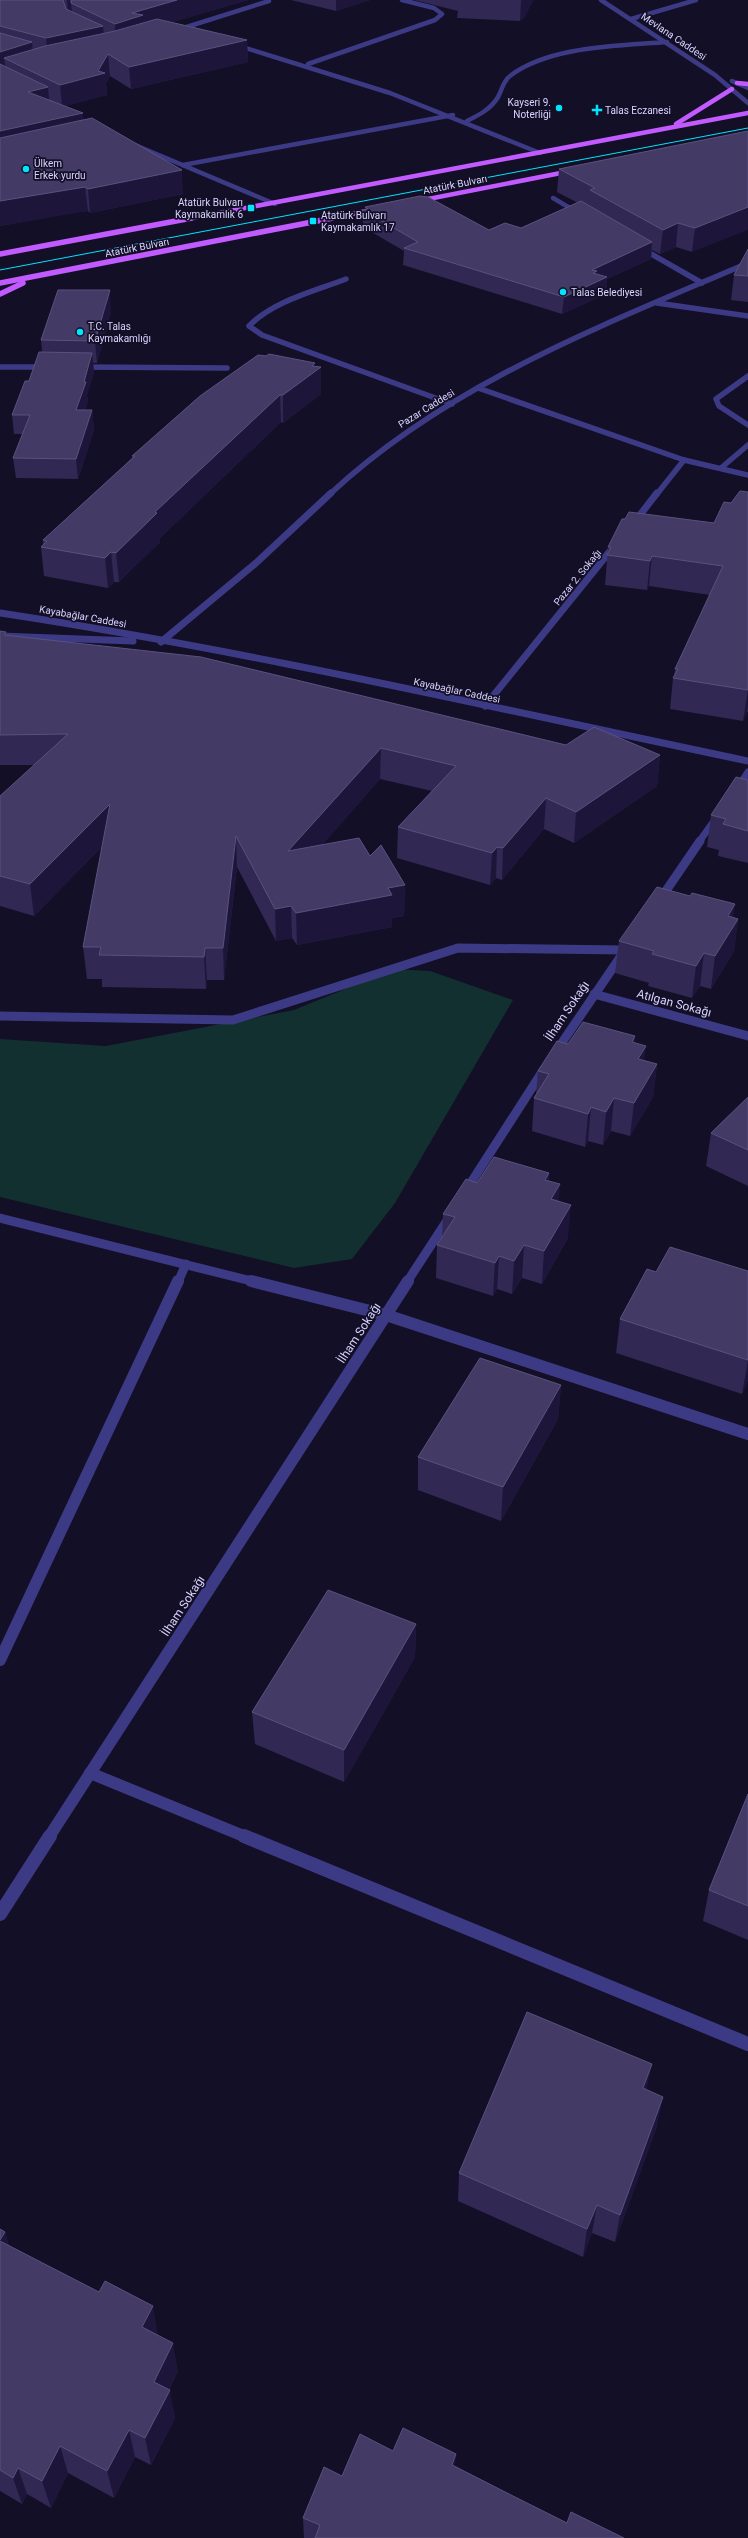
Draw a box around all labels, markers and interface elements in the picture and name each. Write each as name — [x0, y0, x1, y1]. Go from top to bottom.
street label: Mevlana Caddesi — [639, 11, 708, 62]
place label: Kayseri 9. Noterliği — [508, 97, 551, 120]
marker: Kayseri 9. Noterliği — [554, 103, 564, 113]
marker: Talas Eczanesi — [592, 105, 602, 115]
place label: Talas Eczanesi — [605, 105, 671, 116]
place label: Ülkem Erkek yurdu — [34, 157, 86, 181]
marker: Ülkem Erkek yurdu — [21, 164, 31, 174]
street label: Atatürk Bulvarı — [422, 173, 488, 196]
place label: Atatürk Bulvarı Kaymakamlık 6 — [175, 197, 243, 220]
marker: Atatürk Bulvarı Kaymakamlık 6 — [246, 203, 256, 213]
place label: Atatürk Bulvarı Kaymakamlık 17 — [321, 210, 395, 233]
marker: Atatürk Bulvarı Kaymakamlık 17 — [308, 216, 318, 226]
street label: Atatürk Bulvarı — [104, 236, 170, 259]
marker: Talas Belediyesi — [558, 287, 568, 297]
place label: Talas Belediyesi — [571, 287, 642, 298]
place label: T.C. Talas Kaymakamlığı — [88, 321, 151, 344]
marker: T.C. Talas Kaymakamlığı — [75, 327, 85, 337]
street label: Pazar Caddesi — [396, 387, 456, 430]
street label: Pazar 2. Sokağı — [551, 547, 603, 608]
street label: Kayabağlar Caddesi — [38, 603, 127, 630]
street label: Kayabağlar Caddesi — [413, 676, 501, 705]
street label: İlham Sokağı — [541, 978, 592, 1044]
street label: Atılgan Sokağı — [635, 986, 713, 1020]
street label: İlham Sokağı — [333, 1300, 384, 1366]
street label: İlham Sokağı — [157, 1573, 208, 1639]

